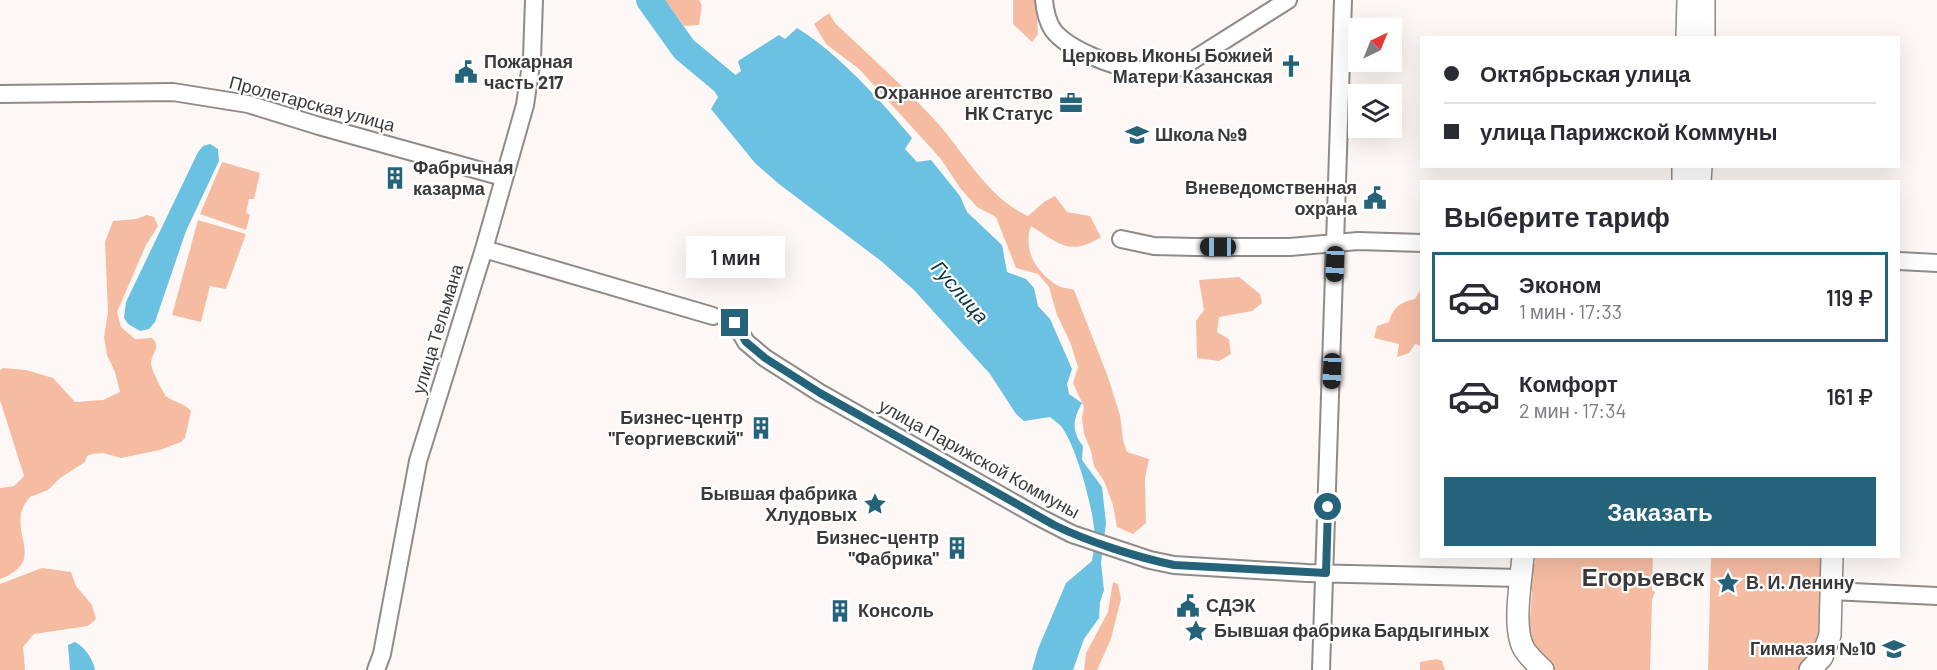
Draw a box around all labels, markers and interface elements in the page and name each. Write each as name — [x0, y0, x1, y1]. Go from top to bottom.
north arrow — [1348, 18, 1402, 72]
map controls — [1348, 18, 1402, 138]
place label: Церковь Иконы Божией Матери Казанская — [1062, 44, 1273, 87]
place label: Пожарная часть 217 — [484, 50, 573, 93]
church icon: Церковь Иконы Божией Матери Казанская — [1278, 53, 1304, 79]
public building icon: Пожарная часть 217 — [453, 59, 479, 85]
text: Октябрьская улица — [1480, 60, 1690, 86]
street label: Пролетарская улица — [227, 70, 398, 136]
place label: Охранное агентство НК Статус — [874, 81, 1053, 124]
button: layers — [1348, 84, 1402, 138]
office icon: Охранное агентство НК Статус — [1058, 90, 1084, 116]
text: улица Парижской Коммуны — [1480, 118, 1778, 144]
school or university icon: Школа №9 — [1124, 122, 1150, 148]
place label: Школа №9 — [1155, 123, 1247, 145]
place label: Фабричная казарма — [413, 156, 513, 199]
building icon: Фабричная казарма — [382, 165, 408, 191]
place label: Вневедомственная охрана — [1185, 176, 1358, 219]
public building icon: Вневедомственная охрана — [1362, 185, 1388, 211]
text: Выберите тариф — [1444, 200, 1670, 232]
callout: 1 мин — [686, 236, 784, 278]
car — [1200, 238, 1236, 256]
text: 1 мин — [710, 245, 761, 269]
car — [1325, 246, 1345, 282]
water label: Гуслица — [927, 255, 994, 328]
street label: улица Тельмана — [407, 260, 468, 396]
icon: car — [1447, 270, 1501, 324]
text: Эконом — [1519, 271, 1602, 297]
text: 119 ₽ — [1826, 284, 1873, 310]
text: 1 мин · 17:33 — [1519, 299, 1622, 323]
route end — [721, 309, 748, 336]
car — [1322, 353, 1342, 389]
icon: car — [1447, 369, 1501, 423]
text: Комфорт — [1519, 370, 1618, 396]
text: 161 ₽ — [1826, 383, 1873, 409]
street label: улица Парижской Коммуны — [875, 394, 1084, 523]
text: 2 мин · 17:34 — [1519, 398, 1626, 422]
place label: Бизнес-центр "Георгиевский" — [608, 406, 744, 449]
building icon: Бизнес-центр "Георгиевский" — [748, 415, 774, 441]
button: Заказать — [1444, 477, 1876, 546]
place label: Бывшая фабрика Хлудовых — [701, 482, 858, 525]
place icon: Бывшая фабрика Хлудовых — [862, 491, 888, 517]
route start — [1314, 493, 1341, 520]
place label: Бизнес-центр "Фабрика" — [816, 526, 940, 569]
building icon: Бизнес-центр "Фабрика" — [944, 535, 970, 561]
district label: Егорьевск — [1582, 562, 1705, 591]
place icon: В. И. Ленину — [1715, 570, 1741, 596]
place label: В. И. Ленину — [1746, 571, 1854, 593]
public building icon: СДЭК — [1175, 593, 1201, 619]
place label: СДЭК — [1206, 594, 1256, 616]
building icon: Консоль — [827, 598, 853, 624]
place label: Консоль — [858, 599, 934, 621]
place icon: Бывшая фабрика Бардыгиных — [1183, 618, 1209, 644]
place label: Бывшая фабрика Бардыгиных — [1214, 619, 1489, 641]
school or university icon: Гимназия №10 — [1881, 636, 1907, 662]
place label: Гимназия №10 — [1750, 637, 1876, 659]

